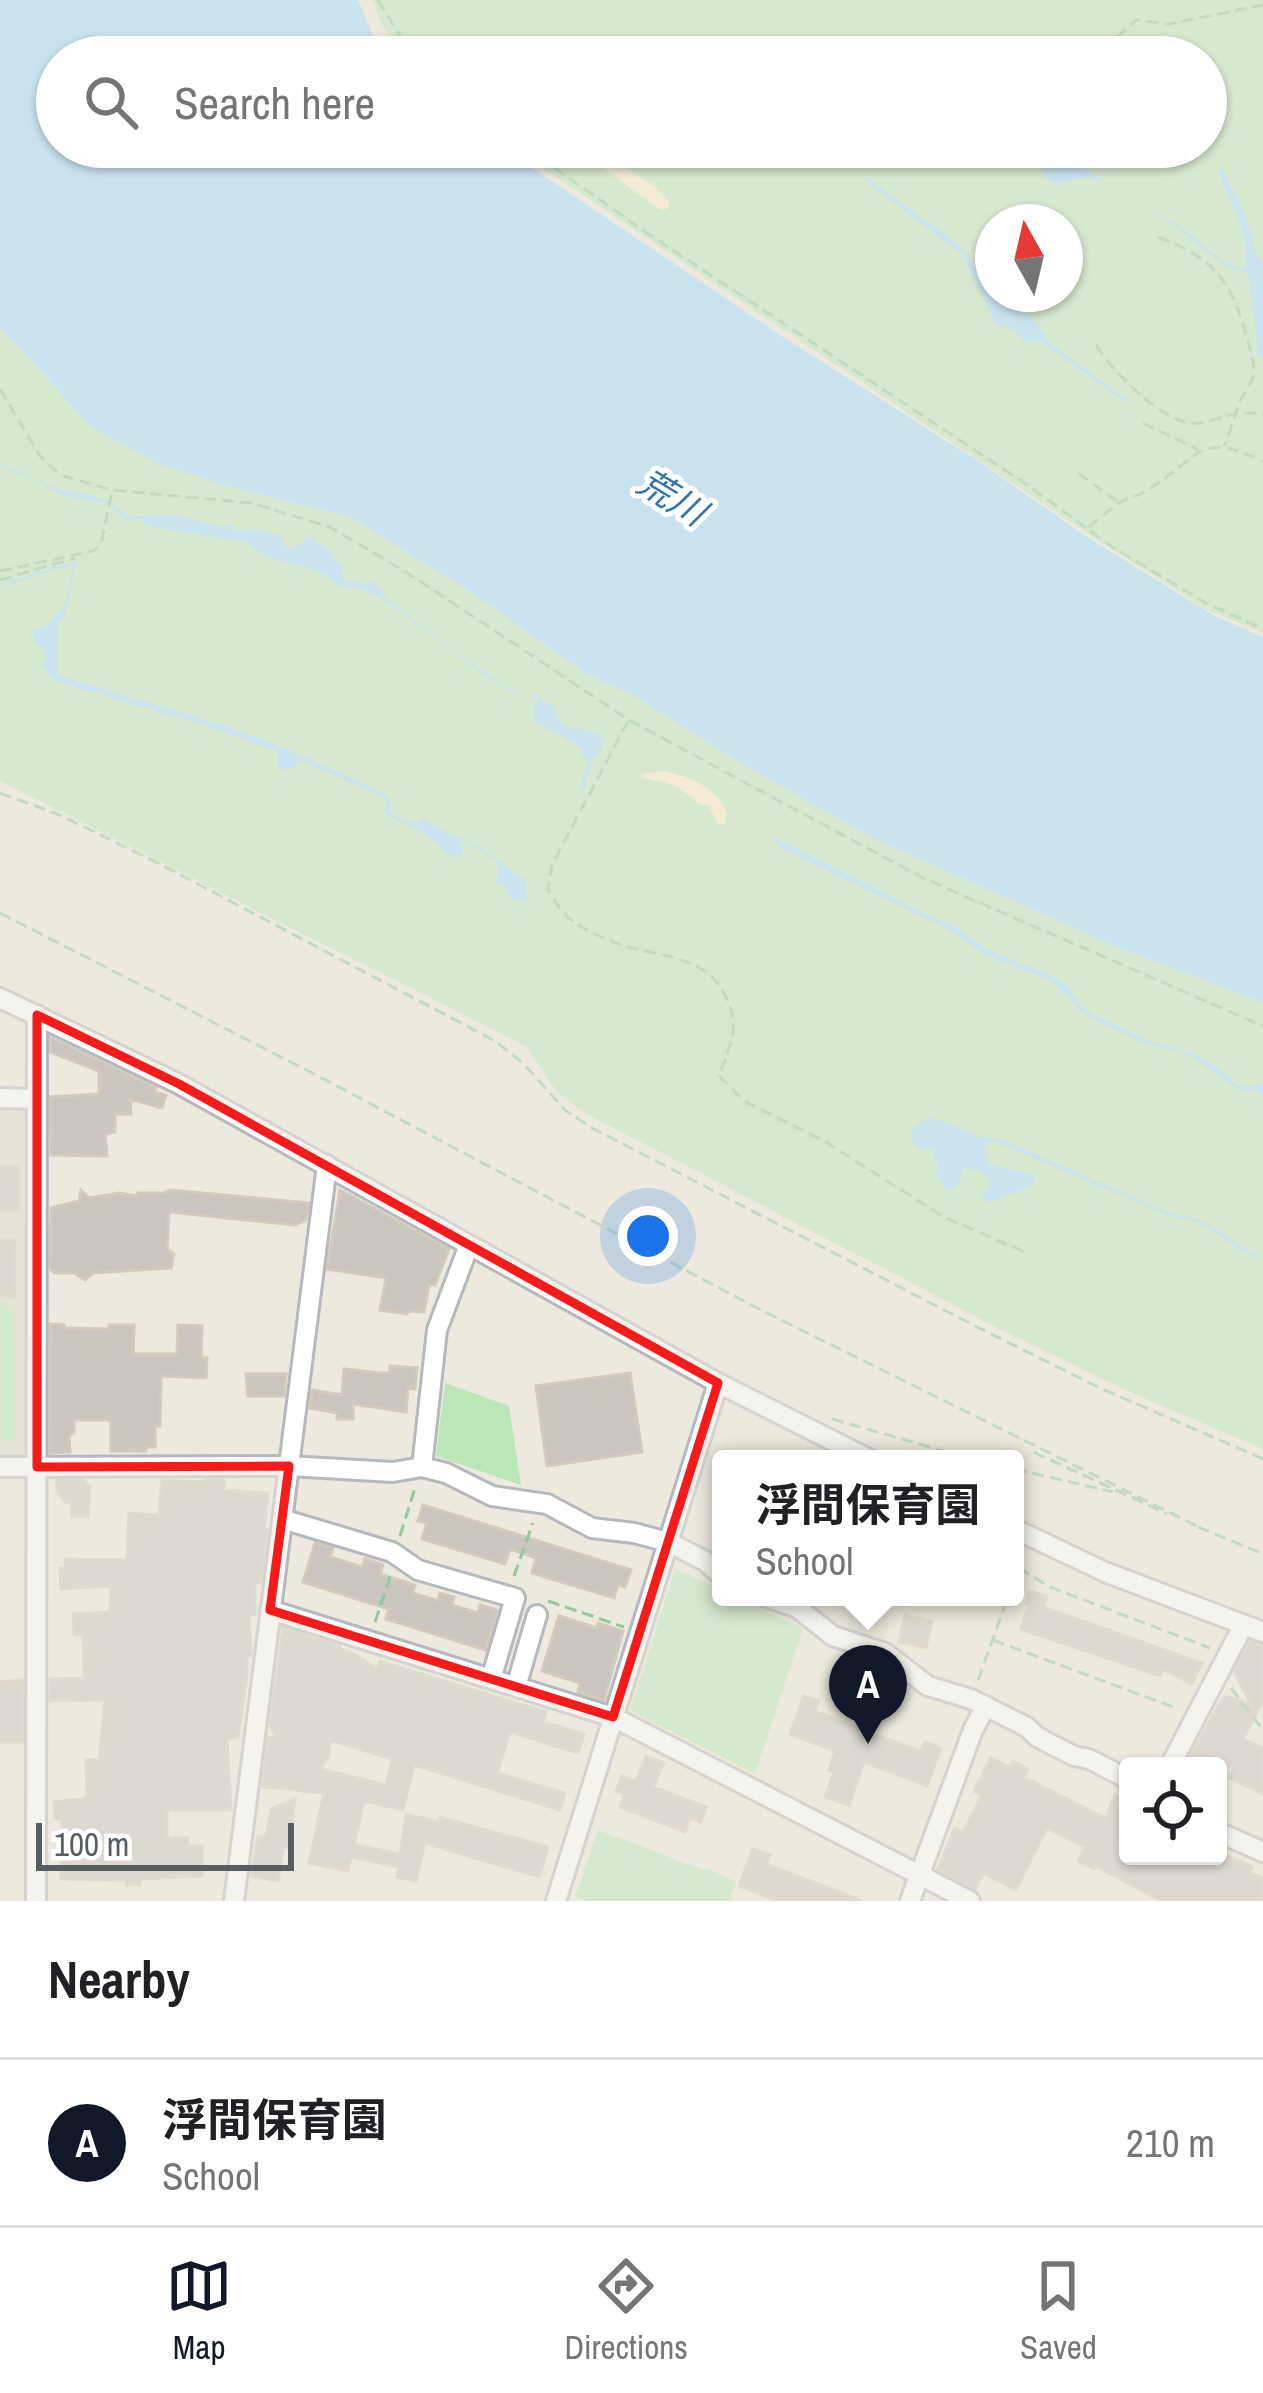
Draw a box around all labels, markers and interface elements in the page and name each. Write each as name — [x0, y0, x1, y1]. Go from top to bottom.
search box — [36, 36, 1227, 168]
icon: search — [78, 69, 144, 135]
text: Search here — [174, 72, 375, 133]
north arrow — [975, 204, 1083, 312]
water label: 荒川 — [629, 458, 719, 538]
your location — [618, 1206, 678, 1266]
popup — [712, 1450, 1024, 1606]
text: 浮間保育園 — [755, 1474, 981, 1535]
text: School — [755, 1535, 853, 1587]
pin: A — [829, 1645, 907, 1744]
map controls — [1119, 1757, 1227, 1865]
button: locate — [1119, 1757, 1227, 1865]
scale bar — [36, 1817, 294, 1870]
text: 100 m — [54, 1822, 129, 1866]
text: Nearby — [48, 1945, 190, 2014]
text: 浮間保育園 — [162, 2089, 387, 2150]
text: A — [75, 2117, 99, 2169]
text: 210 m — [1126, 2117, 1215, 2169]
text: School — [162, 2150, 260, 2202]
tab: Map — [166, 2253, 232, 2369]
tab: Directions — [564, 2253, 688, 2369]
tab: Saved — [1020, 2253, 1097, 2369]

